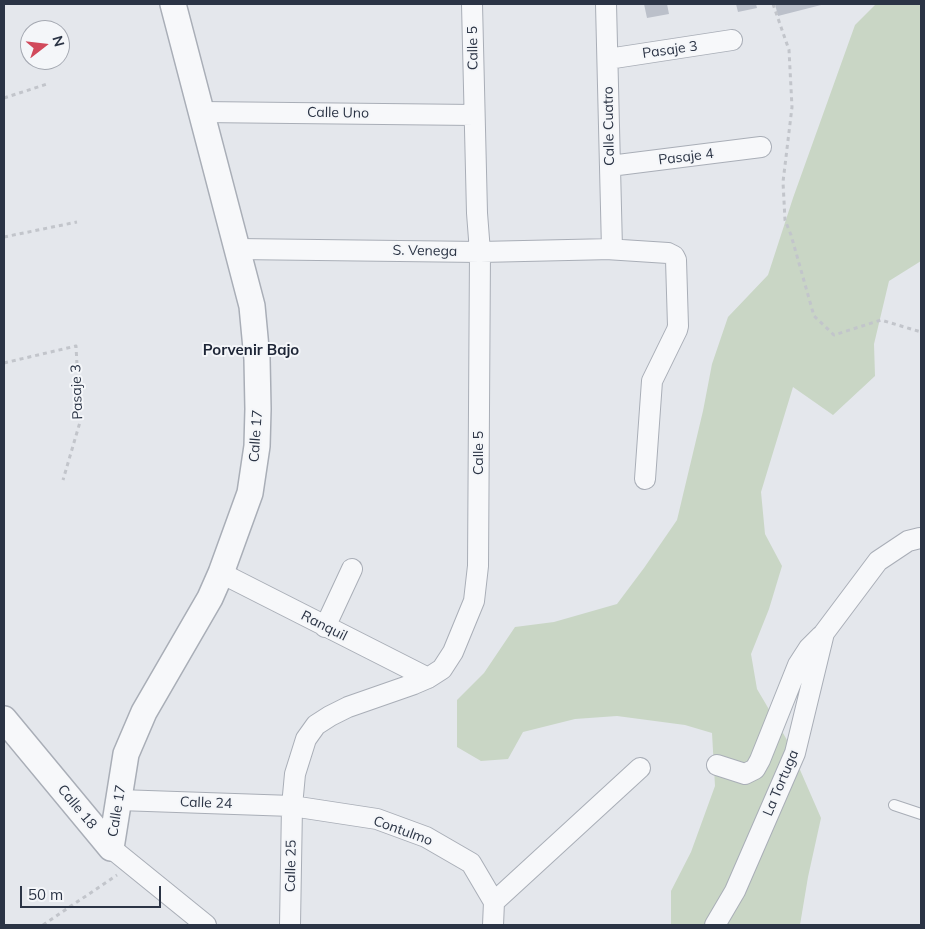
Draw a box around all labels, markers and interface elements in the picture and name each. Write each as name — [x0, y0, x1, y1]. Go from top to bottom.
north arrow — [20, 20, 70, 70]
street label: Calle 5 — [464, 26, 482, 70]
text: N — [48, 34, 69, 49]
street label: Pasaje 3 — [641, 38, 699, 62]
street label: Calle Cuatro — [600, 86, 618, 166]
street label: Calle Uno — [307, 104, 369, 122]
street label: Pasaje 4 — [657, 145, 715, 169]
street label: S. Venega — [393, 242, 457, 260]
district label: Porvenir Bajo — [203, 341, 299, 359]
street label: Pasaje 3 — [68, 364, 86, 420]
street label: Calle 17 — [246, 409, 266, 463]
street label: Calle 5 — [471, 431, 487, 475]
street label: Ranquil — [298, 607, 350, 645]
street label: La Tortuga — [760, 747, 802, 819]
street label: Calle 18 — [54, 781, 100, 833]
street label: Calle 17 — [105, 784, 129, 838]
street label: Calle 24 — [179, 794, 233, 812]
street label: Contulmo — [371, 813, 435, 849]
street label: Calle 25 — [282, 840, 300, 892]
scale bar — [22, 876, 164, 908]
text: 50 m — [28, 885, 63, 904]

